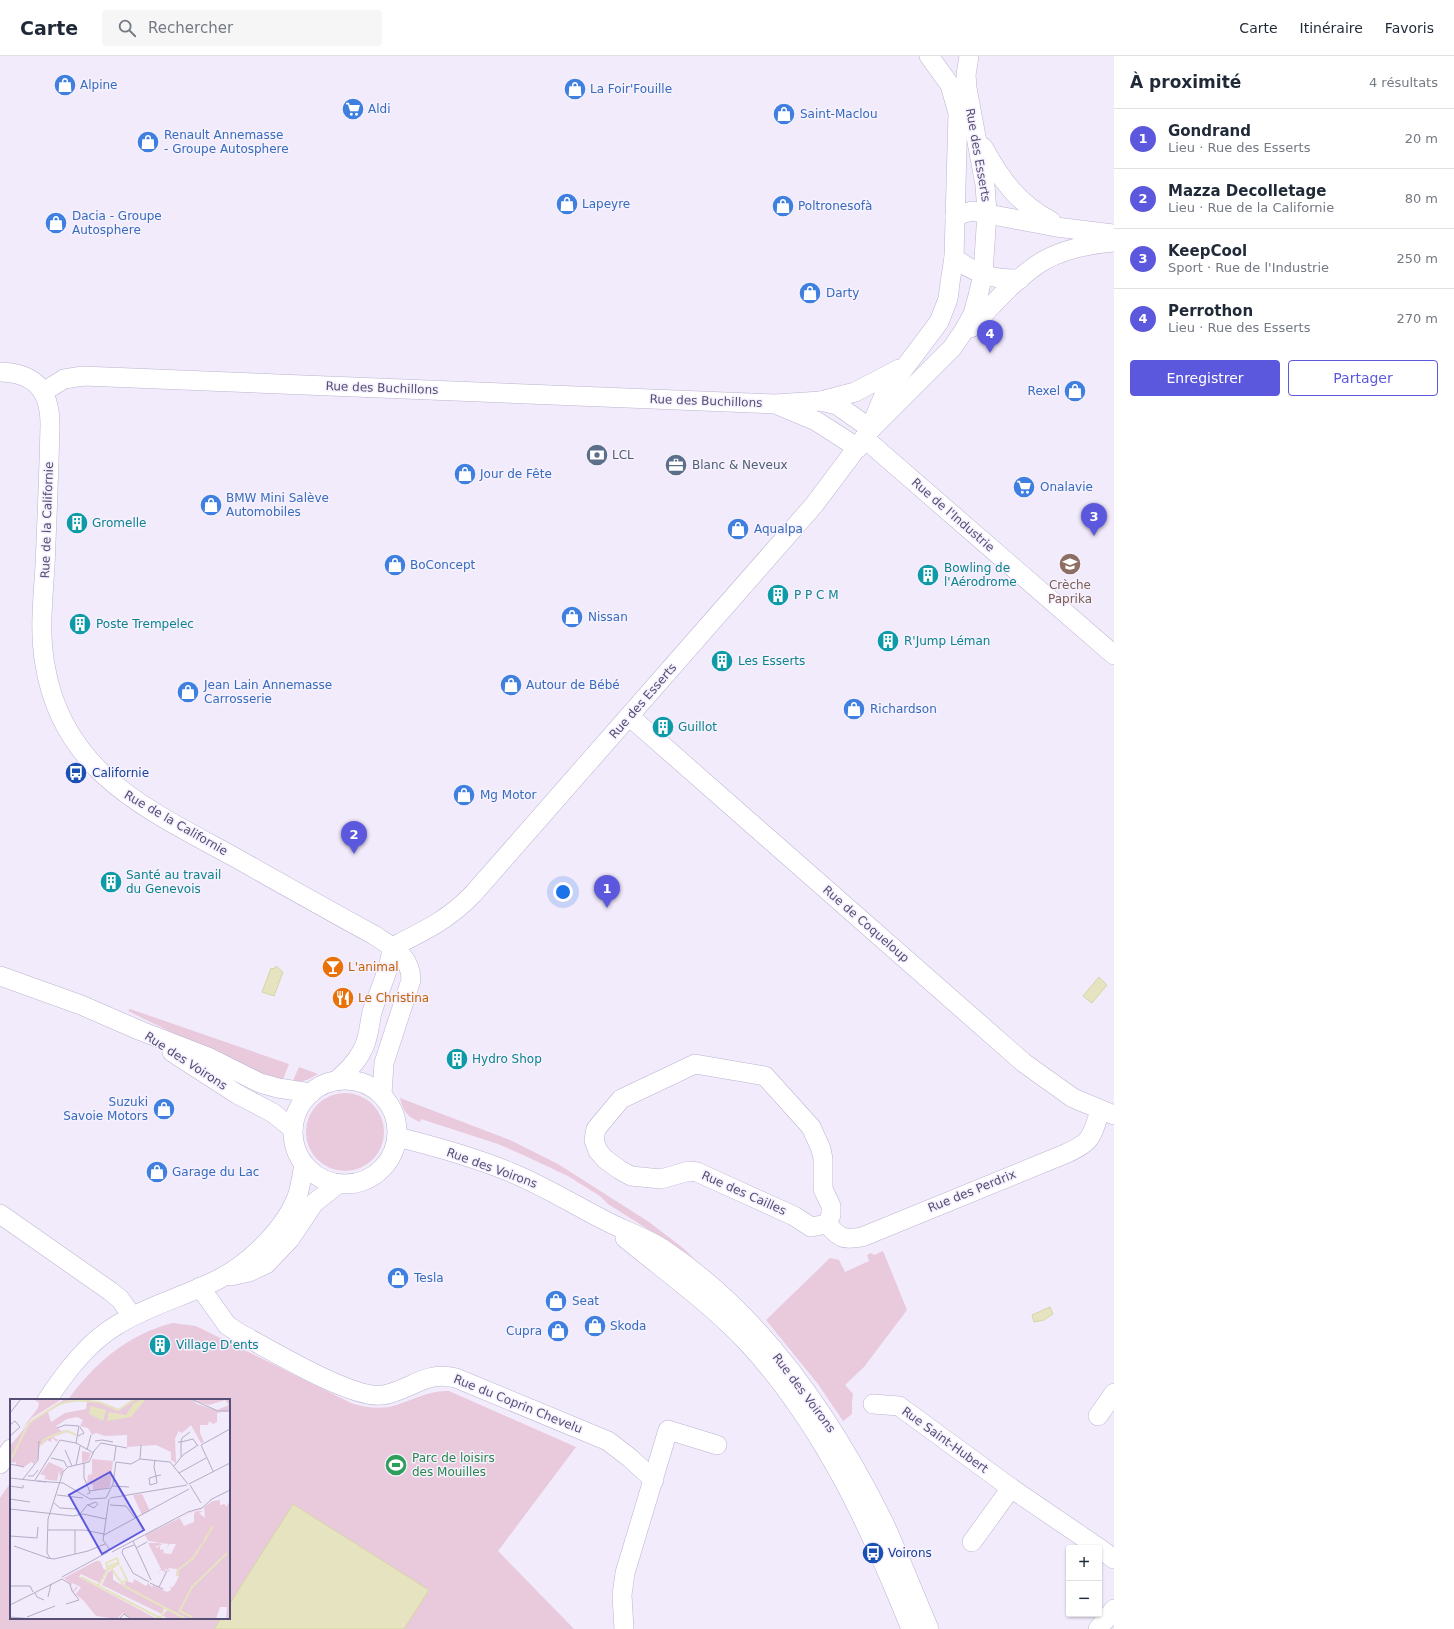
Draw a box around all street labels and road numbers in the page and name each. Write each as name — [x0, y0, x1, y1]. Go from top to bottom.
street label: Rue des Esserts — [963, 107, 993, 203]
street label: Rue des Buchillons — [325, 379, 439, 397]
street label: Rue des Buchillons — [649, 392, 763, 410]
street label: Rue de la Californie — [38, 461, 56, 579]
street label: Rue de l'Industrie — [909, 475, 997, 555]
street label: Rue des Esserts — [607, 661, 679, 741]
street label: Rue de la Californie — [122, 788, 230, 858]
street label: Rue de Coqueloup — [820, 883, 912, 965]
street label: Rue des Voirons — [142, 1029, 230, 1093]
street label: Rue des Voirons — [445, 1145, 539, 1191]
street label: Rue des Perdrix — [926, 1167, 1018, 1215]
street label: Rue des Cailles — [700, 1168, 788, 1218]
street label: Rue des Voirons — [770, 1351, 838, 1435]
street label: Rue du Coprin Chevelu — [452, 1372, 584, 1436]
street label: Rue Saint-Hubert — [899, 1404, 991, 1476]

